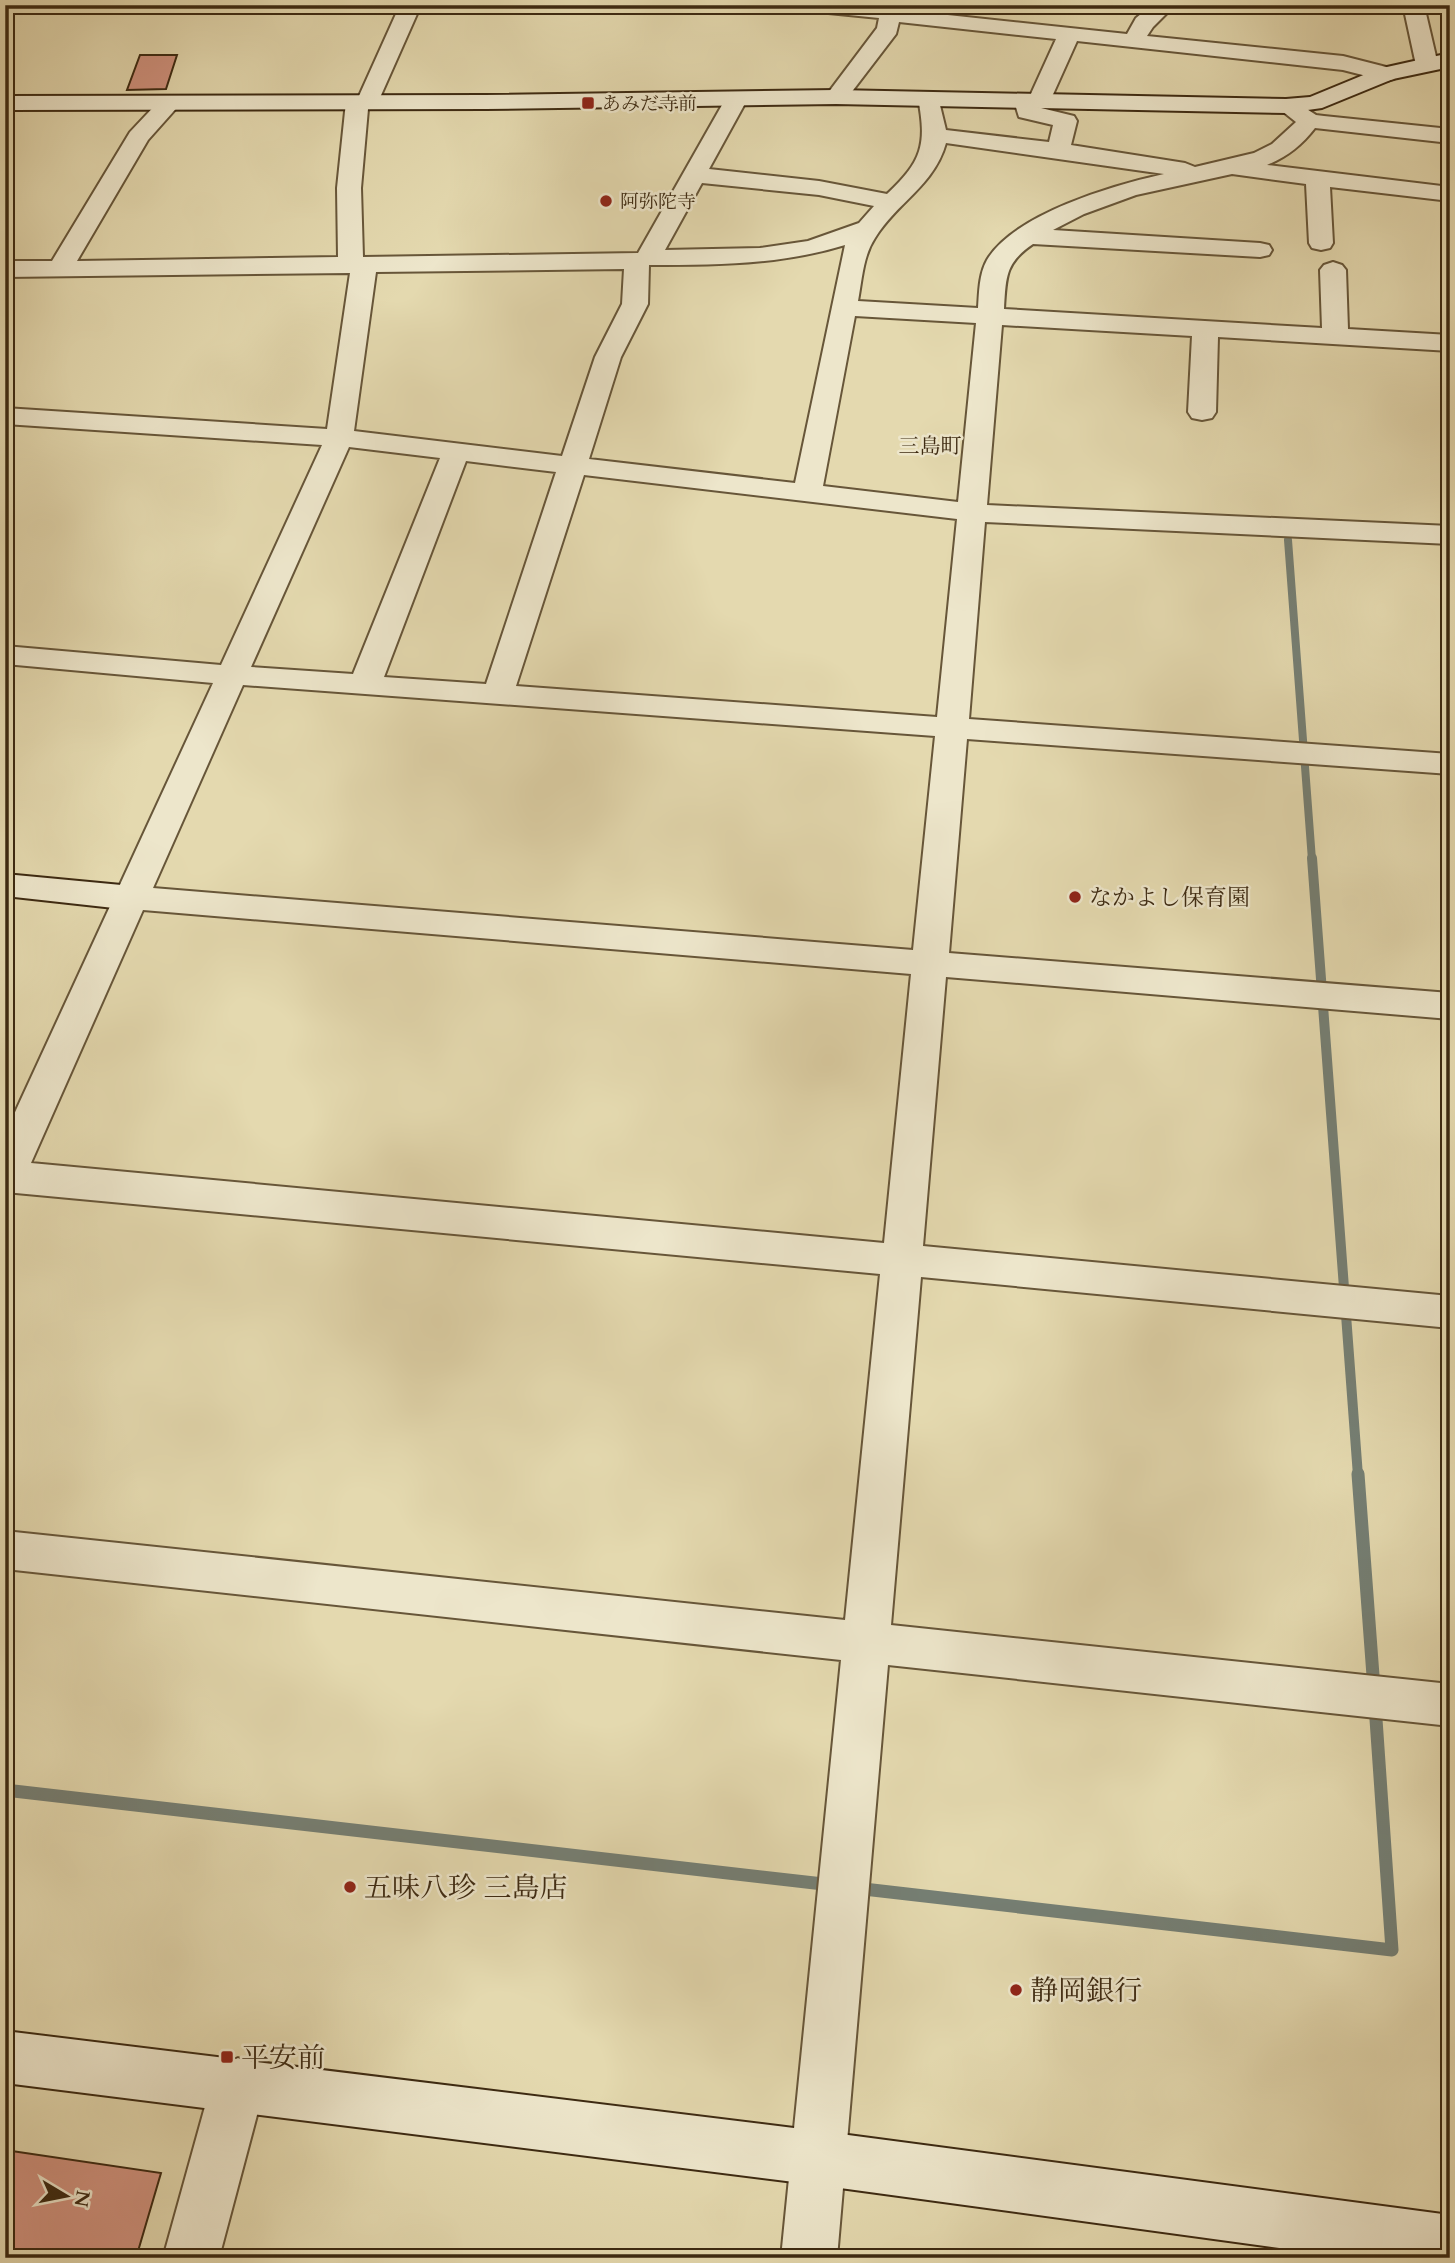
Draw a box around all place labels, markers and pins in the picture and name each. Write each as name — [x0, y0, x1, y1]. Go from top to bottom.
place label: あみだ寺前 — [602, 91, 697, 117]
marker: あみだ寺前 — [580, 95, 596, 111]
place label: 阿弥陀寺 — [620, 189, 696, 215]
marker: 阿弥陀寺 — [598, 193, 614, 209]
place label: なかよし保育園 — [1089, 882, 1250, 913]
marker: なかよし保育園 — [1067, 889, 1083, 905]
place label: 五味八珍 三島店 — [364, 1869, 568, 1907]
marker: 五味八珍 三島店 — [342, 1879, 358, 1895]
place label: 静岡銀行 — [1030, 1972, 1142, 2010]
marker: 静岡銀行 — [1008, 1982, 1024, 1998]
place label: 平安前 — [241, 2039, 325, 2077]
marker: 平安前 — [219, 2049, 235, 2065]

